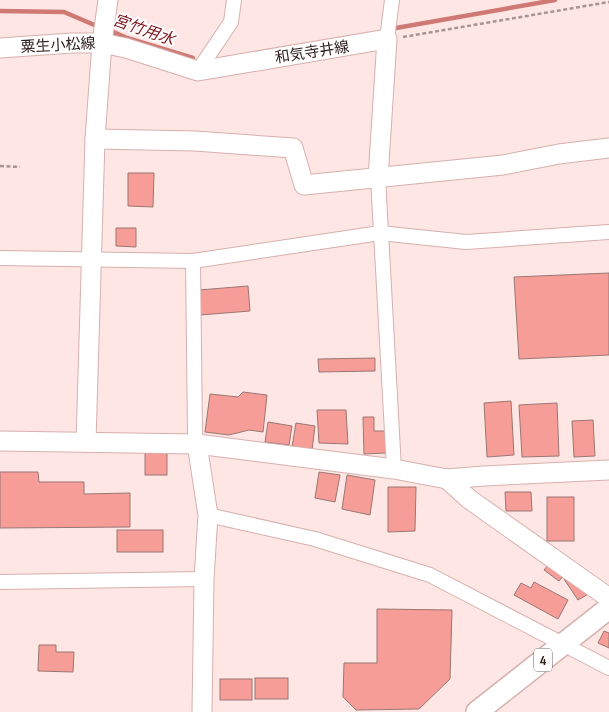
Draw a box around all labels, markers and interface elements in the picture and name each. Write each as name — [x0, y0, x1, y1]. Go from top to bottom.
water label: 宮竹用水 — [110, 11, 179, 50]
street label: 粟生小松線 — [20, 34, 96, 57]
street label: 和気寺井線 — [274, 37, 351, 68]
road number: 4 — [534, 648, 552, 672]

